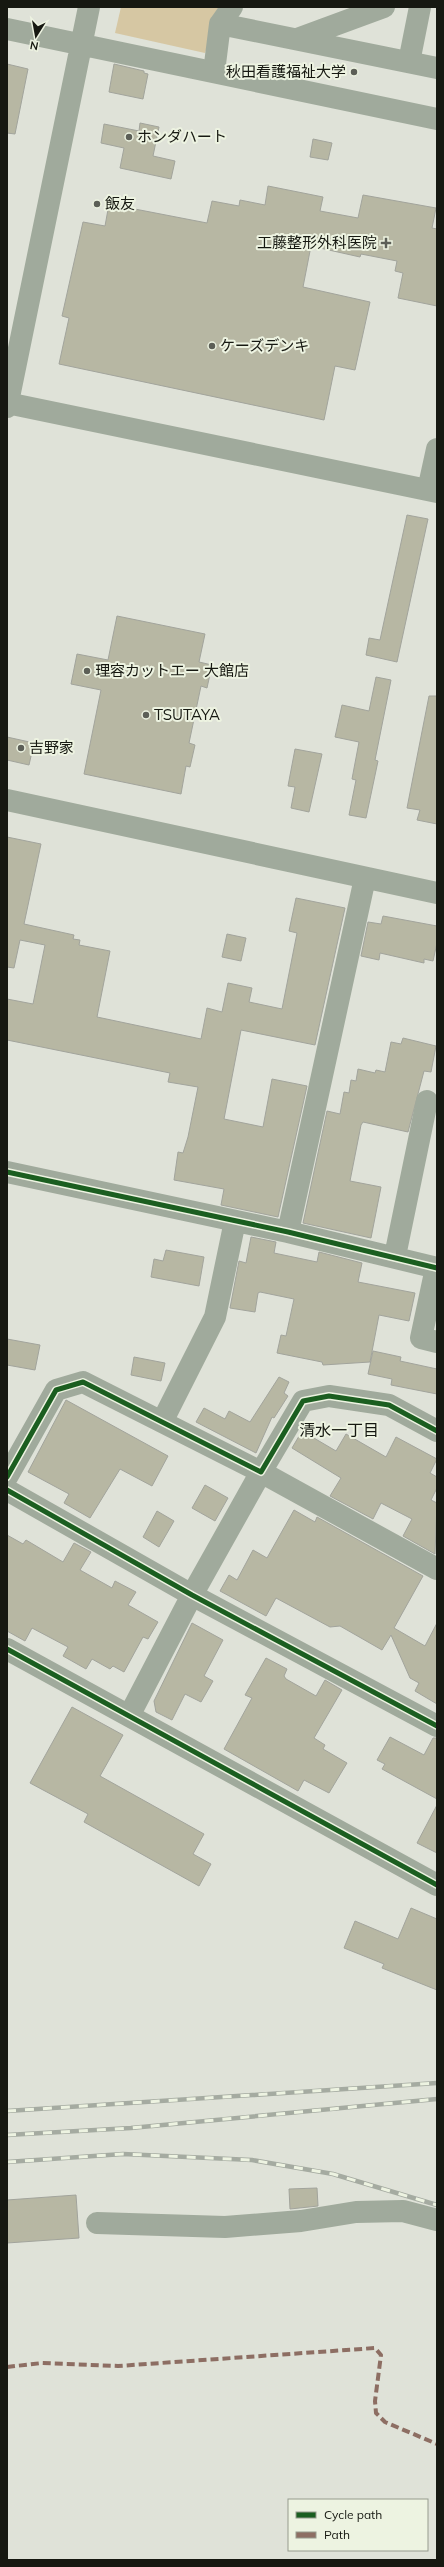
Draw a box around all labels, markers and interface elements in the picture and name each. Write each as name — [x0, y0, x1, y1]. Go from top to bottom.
north arrow — [16, 16, 56, 56]
text: N — [29, 38, 40, 53]
place label: 秋田看護福祉大学 — [226, 62, 346, 81]
marker: 秋田看護福祉大学 — [349, 67, 359, 77]
place label: ホンダハート — [137, 127, 227, 146]
marker: ホンダハート — [124, 132, 134, 142]
place label: 飯友 — [105, 194, 135, 213]
marker: 飯友 — [92, 199, 102, 209]
place label: 工藤整形外科医院 — [257, 233, 377, 252]
marker: 工藤整形外科医院 — [380, 237, 392, 249]
place label: ケーズデンキ — [220, 336, 309, 355]
marker: ケーズデンキ — [207, 341, 217, 351]
place label: 理容カットエー 大館店 — [95, 661, 249, 680]
marker: 理容カットエー 大館店 — [82, 666, 92, 676]
place label: TSUTAYA — [154, 705, 220, 724]
marker: TSUTAYA — [141, 710, 151, 720]
place label: 吉野家 — [29, 738, 74, 757]
marker: 吉野家 — [16, 743, 26, 753]
district label: 清水一丁目 — [299, 1420, 379, 1440]
legend — [288, 2499, 428, 2551]
text: Cycle path — [324, 2507, 382, 2522]
text: Path — [324, 2527, 350, 2542]

